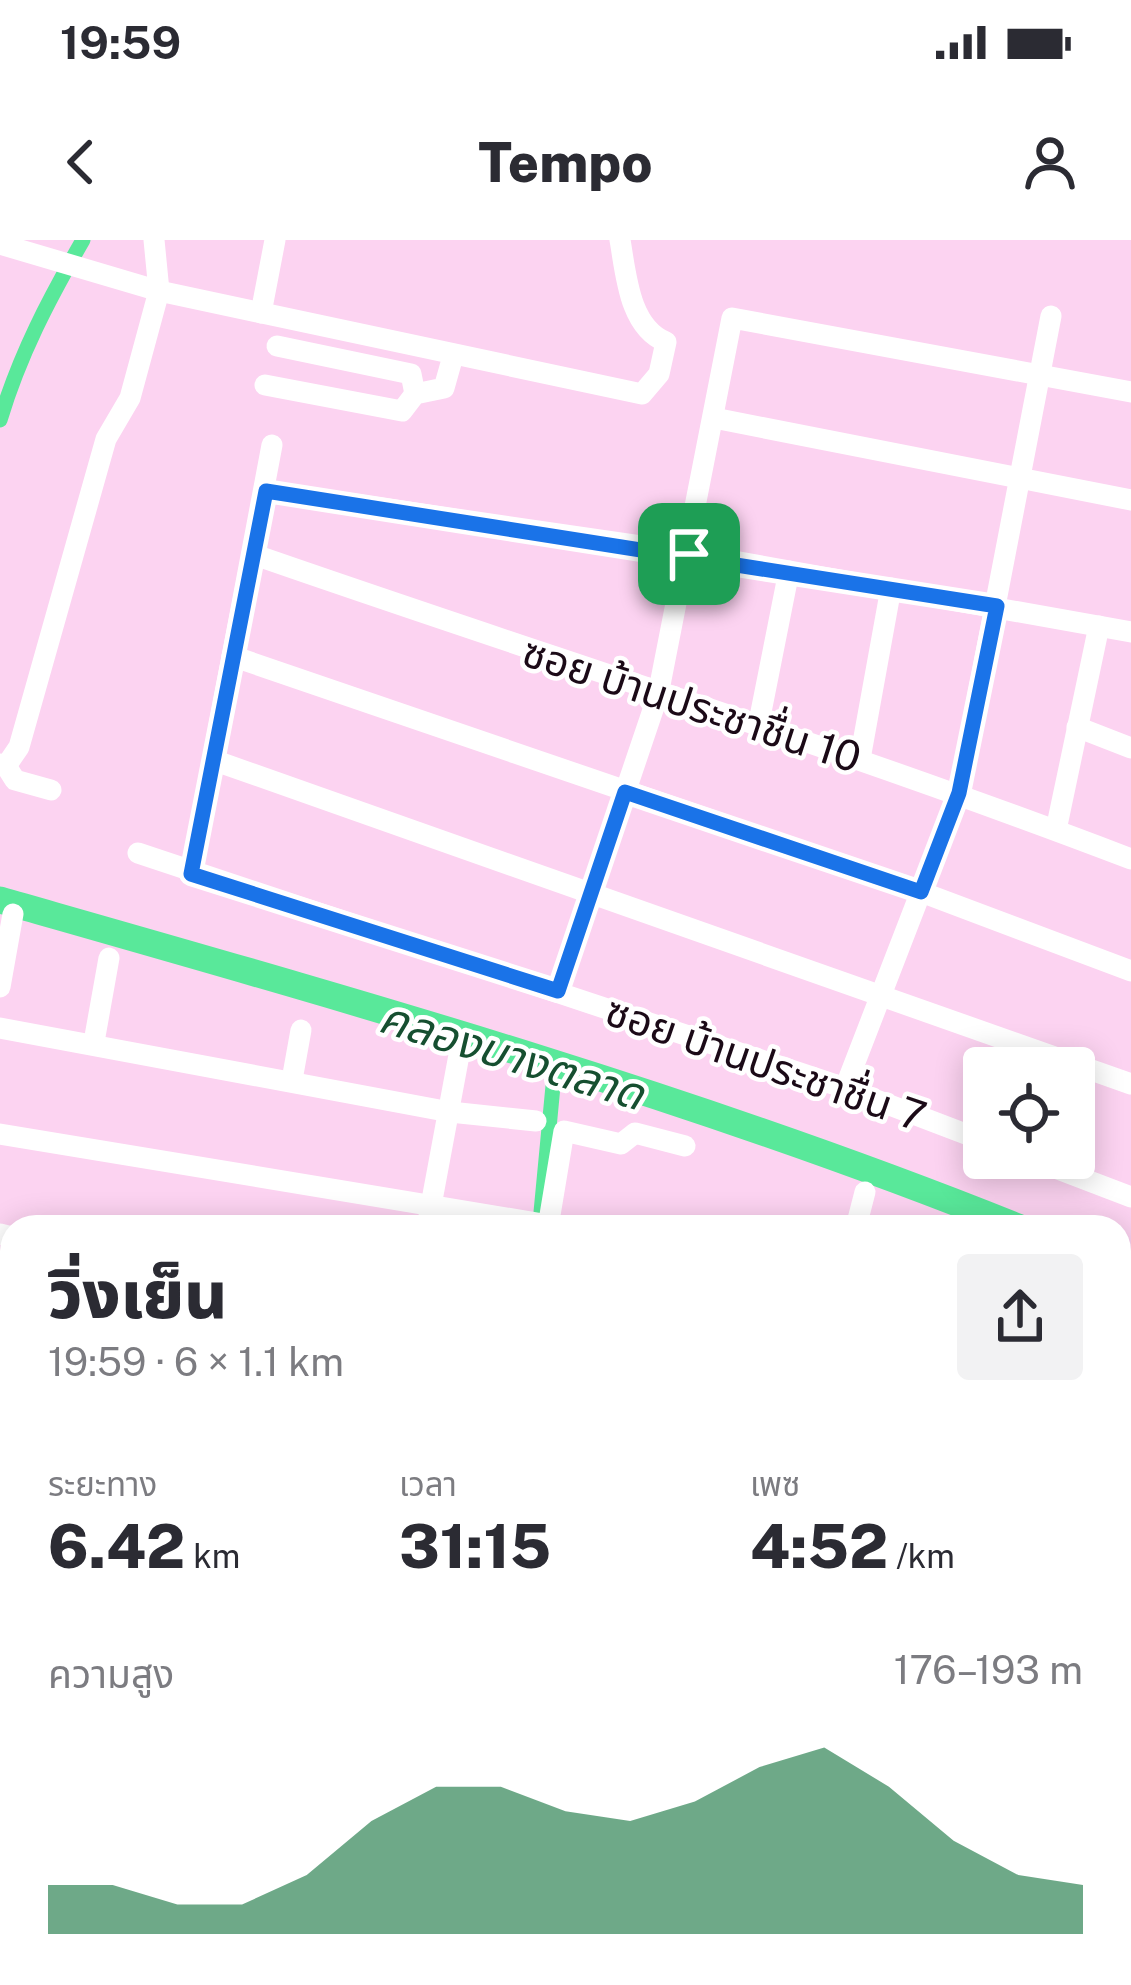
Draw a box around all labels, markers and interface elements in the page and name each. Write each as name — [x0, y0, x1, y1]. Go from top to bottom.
text: 19:59 — [60, 16, 181, 69]
icon: back — [48, 129, 114, 195]
icon: person — [1017, 129, 1083, 195]
text: Tempo — [478, 131, 653, 194]
pin — [638, 503, 740, 605]
icon: arrive — [656, 521, 722, 587]
street label: ซอย บ้านประชาชื่น 10 — [517, 623, 868, 782]
street label: ซอย บ้านประชาชื่น 7 — [600, 982, 933, 1141]
water label: คลองบางตลาด — [374, 990, 652, 1121]
map controls — [963, 1047, 1095, 1179]
button: locate — [963, 1047, 1095, 1179]
button: share — [957, 1254, 1083, 1380]
text: วิ่งเย็น — [48, 1255, 228, 1333]
text: 19:59 · 6 × 1.1 km — [48, 1339, 344, 1385]
text: ระยะทาง — [48, 1465, 157, 1503]
text: เวลา — [399, 1465, 457, 1503]
text: เพซ — [750, 1465, 800, 1503]
text: 6.42 — [48, 1511, 185, 1582]
text: 31:15 — [399, 1511, 551, 1582]
text: 4:52 — [750, 1511, 888, 1582]
text: km — [185, 1537, 240, 1575]
text: /km — [888, 1537, 955, 1575]
text: 176–193 m — [894, 1647, 1083, 1693]
text: ความสูง — [48, 1651, 174, 1697]

